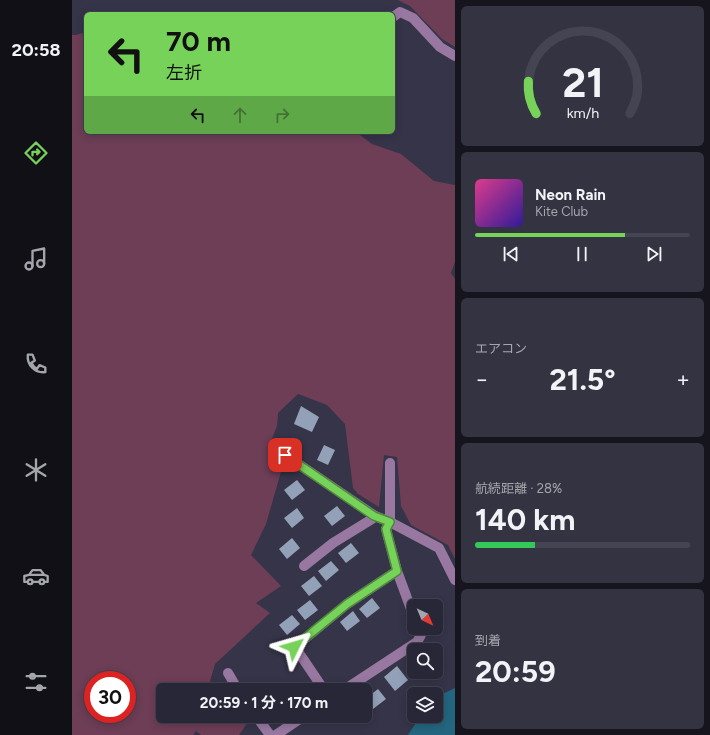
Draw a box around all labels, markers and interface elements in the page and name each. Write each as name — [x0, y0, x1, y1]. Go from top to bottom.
text: 70 m — [166, 24, 231, 58]
icon: left — [100, 28, 152, 80]
text: 20:58 — [12, 39, 60, 61]
text: 21 — [562, 57, 603, 107]
text: 左折 — [166, 62, 202, 84]
text: km/h — [566, 103, 599, 121]
icon: left — [187, 104, 209, 126]
icon: ahead — [229, 104, 251, 126]
icon: right — [271, 104, 293, 126]
icon: directions — [22, 139, 50, 167]
text: Neon Rain — [535, 186, 606, 204]
text: Kite Club — [535, 204, 588, 219]
icon: previous — [500, 243, 522, 265]
icon: pause — [571, 243, 593, 265]
icon: next — [643, 243, 665, 265]
icon: music — [22, 245, 50, 273]
text: エアコン — [475, 341, 527, 356]
icon: phone — [22, 350, 50, 378]
text: 21.5° — [549, 361, 616, 398]
text: − — [475, 366, 489, 393]
text: + — [676, 366, 690, 393]
pin — [268, 438, 302, 472]
icon: arrive — [274, 444, 296, 466]
icon: climate — [22, 456, 50, 484]
text: 航続距離 · 28% — [475, 481, 562, 496]
text: 140 km — [475, 501, 576, 538]
icon: car — [22, 562, 50, 590]
north arrow — [407, 599, 443, 635]
map controls — [407, 599, 443, 723]
position arrow — [273, 626, 315, 668]
text: 到着 — [475, 633, 501, 648]
button: search — [407, 643, 443, 679]
text: 20:59 — [475, 653, 556, 690]
icon: filters — [22, 668, 50, 696]
speed limit sign: 30 — [84, 671, 136, 723]
button: layers — [407, 687, 443, 723]
text: 20:59 · 1 分 · 170 m — [200, 694, 328, 712]

